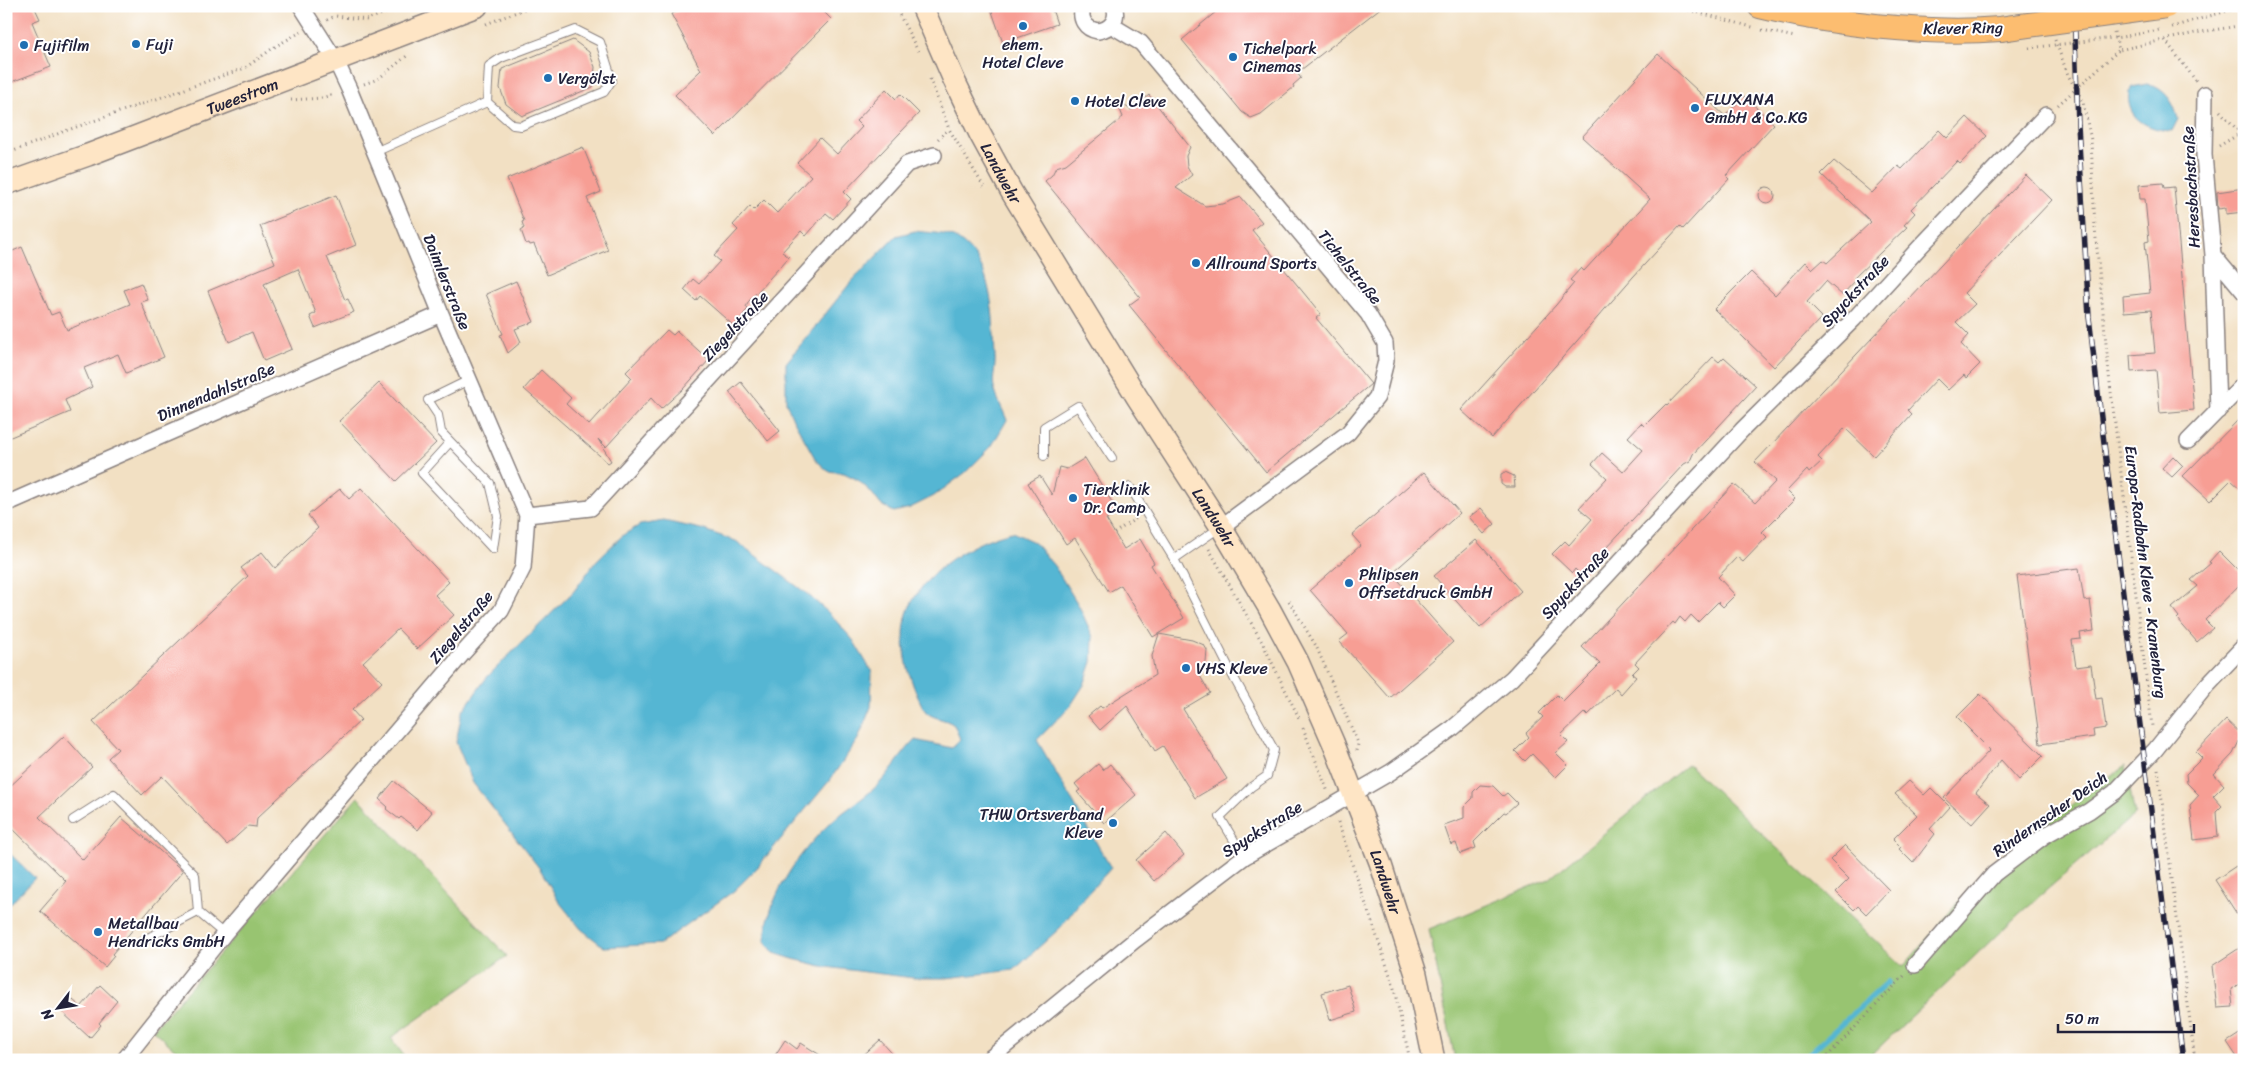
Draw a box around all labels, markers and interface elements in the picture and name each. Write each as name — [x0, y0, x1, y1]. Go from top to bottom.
street label: Klever Ring — [1923, 13, 2003, 43]
marker: ehem. Hotel Cleve — [1017, 20, 1029, 32]
place label: Fuji — [146, 30, 173, 59]
place label: ehem. Hotel Cleve — [982, 30, 1064, 77]
place label: Fujifilm — [34, 31, 90, 60]
place label: Tichelpark Cinemas — [1243, 34, 1317, 81]
marker: Fuji — [130, 38, 142, 50]
marker: Fujifilm — [18, 39, 30, 51]
marker: Tichelpark Cinemas — [1227, 51, 1239, 63]
place label: Vergölst — [558, 64, 616, 93]
street label: Tweestrom — [202, 69, 283, 123]
marker: Vergölst — [542, 72, 554, 84]
place label: FLUXANA GmbH & Co.KG — [1705, 85, 1808, 132]
place label: Hotel Cleve — [1085, 87, 1166, 116]
marker: Hotel Cleve — [1069, 95, 1081, 107]
marker: FLUXANA GmbH & Co.KG — [1689, 102, 1701, 114]
street label: Heresbachstraße — [2173, 125, 2209, 249]
street label: Landwehr — [973, 137, 1031, 211]
street label: Tichelstraße — [1310, 223, 1390, 311]
street label: Daimlerstraße — [415, 230, 479, 334]
street label: Spyckstraße — [1813, 248, 1897, 334]
place label: Allround Sports — [1205, 249, 1317, 278]
marker: Allround Sports — [1190, 257, 1202, 269]
street label: Ziegelstraße — [694, 284, 776, 368]
street label: Dinnendahlstraße — [152, 354, 280, 430]
street label: Europa-Radbahn Kleve - Kranenburg — [2116, 444, 2176, 700]
place label: Tierklinik Dr. Camp — [1083, 475, 1151, 522]
street label: Landwehr — [1184, 481, 1245, 554]
marker: Tierklinik Dr. Camp — [1067, 492, 1079, 504]
street label: Spyckstraße — [1533, 540, 1617, 626]
place label: Phlipsen Offsetdruck GmbH — [1359, 560, 1493, 607]
marker: Phlipsen Offsetdruck GmbH — [1343, 577, 1355, 589]
street label: Ziegelstraße — [421, 584, 501, 670]
place label: VHS Kleve — [1196, 654, 1268, 683]
marker: VHS Kleve — [1180, 662, 1192, 674]
street label: Rindernscher Deich — [1986, 763, 2114, 865]
street label: Spyckstraße — [1216, 793, 1308, 865]
place label: THW Ortsverband Kleve — [979, 800, 1105, 847]
marker: THW Ortsverband Kleve — [1107, 817, 1119, 829]
street label: Landwehr — [1362, 845, 1411, 919]
place label: Metallbau Hendricks GmbH — [108, 909, 226, 956]
marker: Metallbau Hendricks GmbH — [92, 926, 104, 938]
north arrow — [32, 984, 82, 1034]
scale bar — [2058, 1001, 2194, 1033]
text: N — [34, 1004, 61, 1026]
text: 50 m — [2065, 1006, 2100, 1032]

